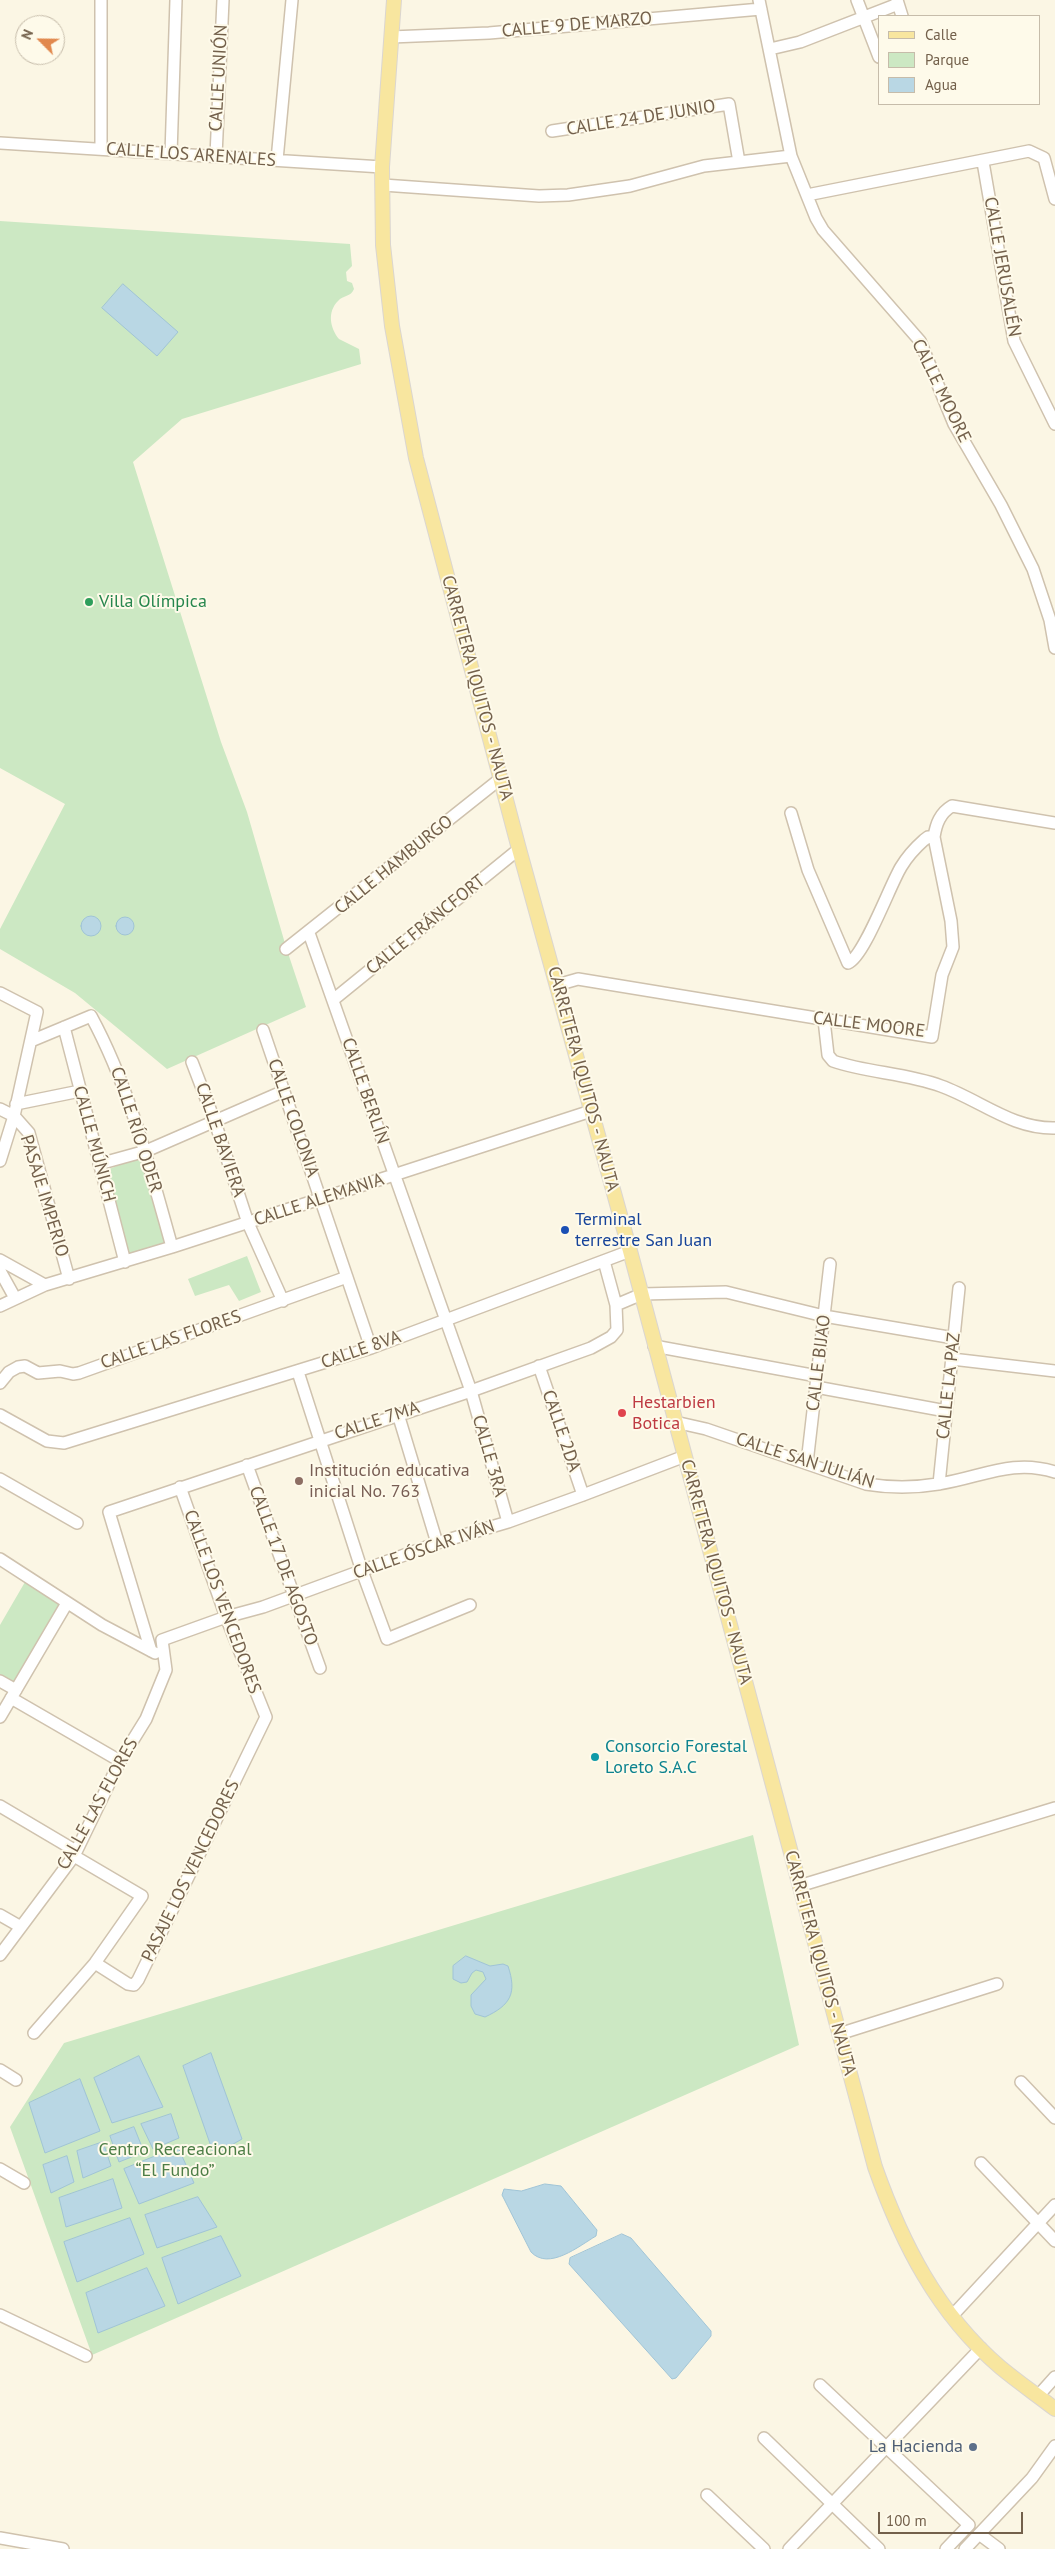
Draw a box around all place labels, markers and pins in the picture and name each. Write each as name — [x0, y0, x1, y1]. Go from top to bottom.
place label: Villa Olímpica — [99, 591, 207, 613]
marker: Villa Olímpica — [83, 596, 95, 608]
place label: Terminal terrestre San Juan — [575, 1209, 712, 1252]
marker: Terminal terrestre San Juan — [559, 1224, 571, 1236]
place label: Hestarbien Botica — [632, 1392, 716, 1435]
marker: Hestarbien Botica — [616, 1407, 628, 1419]
place label: Institución educativa inicial No. 763 — [309, 1460, 470, 1502]
marker: Institución educativa inicial No. 763 — [293, 1475, 305, 1487]
place label: Consorcio Forestal Loreto S.A.C — [605, 1736, 747, 1778]
marker: Consorcio Forestal Loreto S.A.C — [589, 1751, 601, 1763]
place label: La Hacienda — [869, 2436, 963, 2458]
marker: La Hacienda — [967, 2441, 979, 2453]

